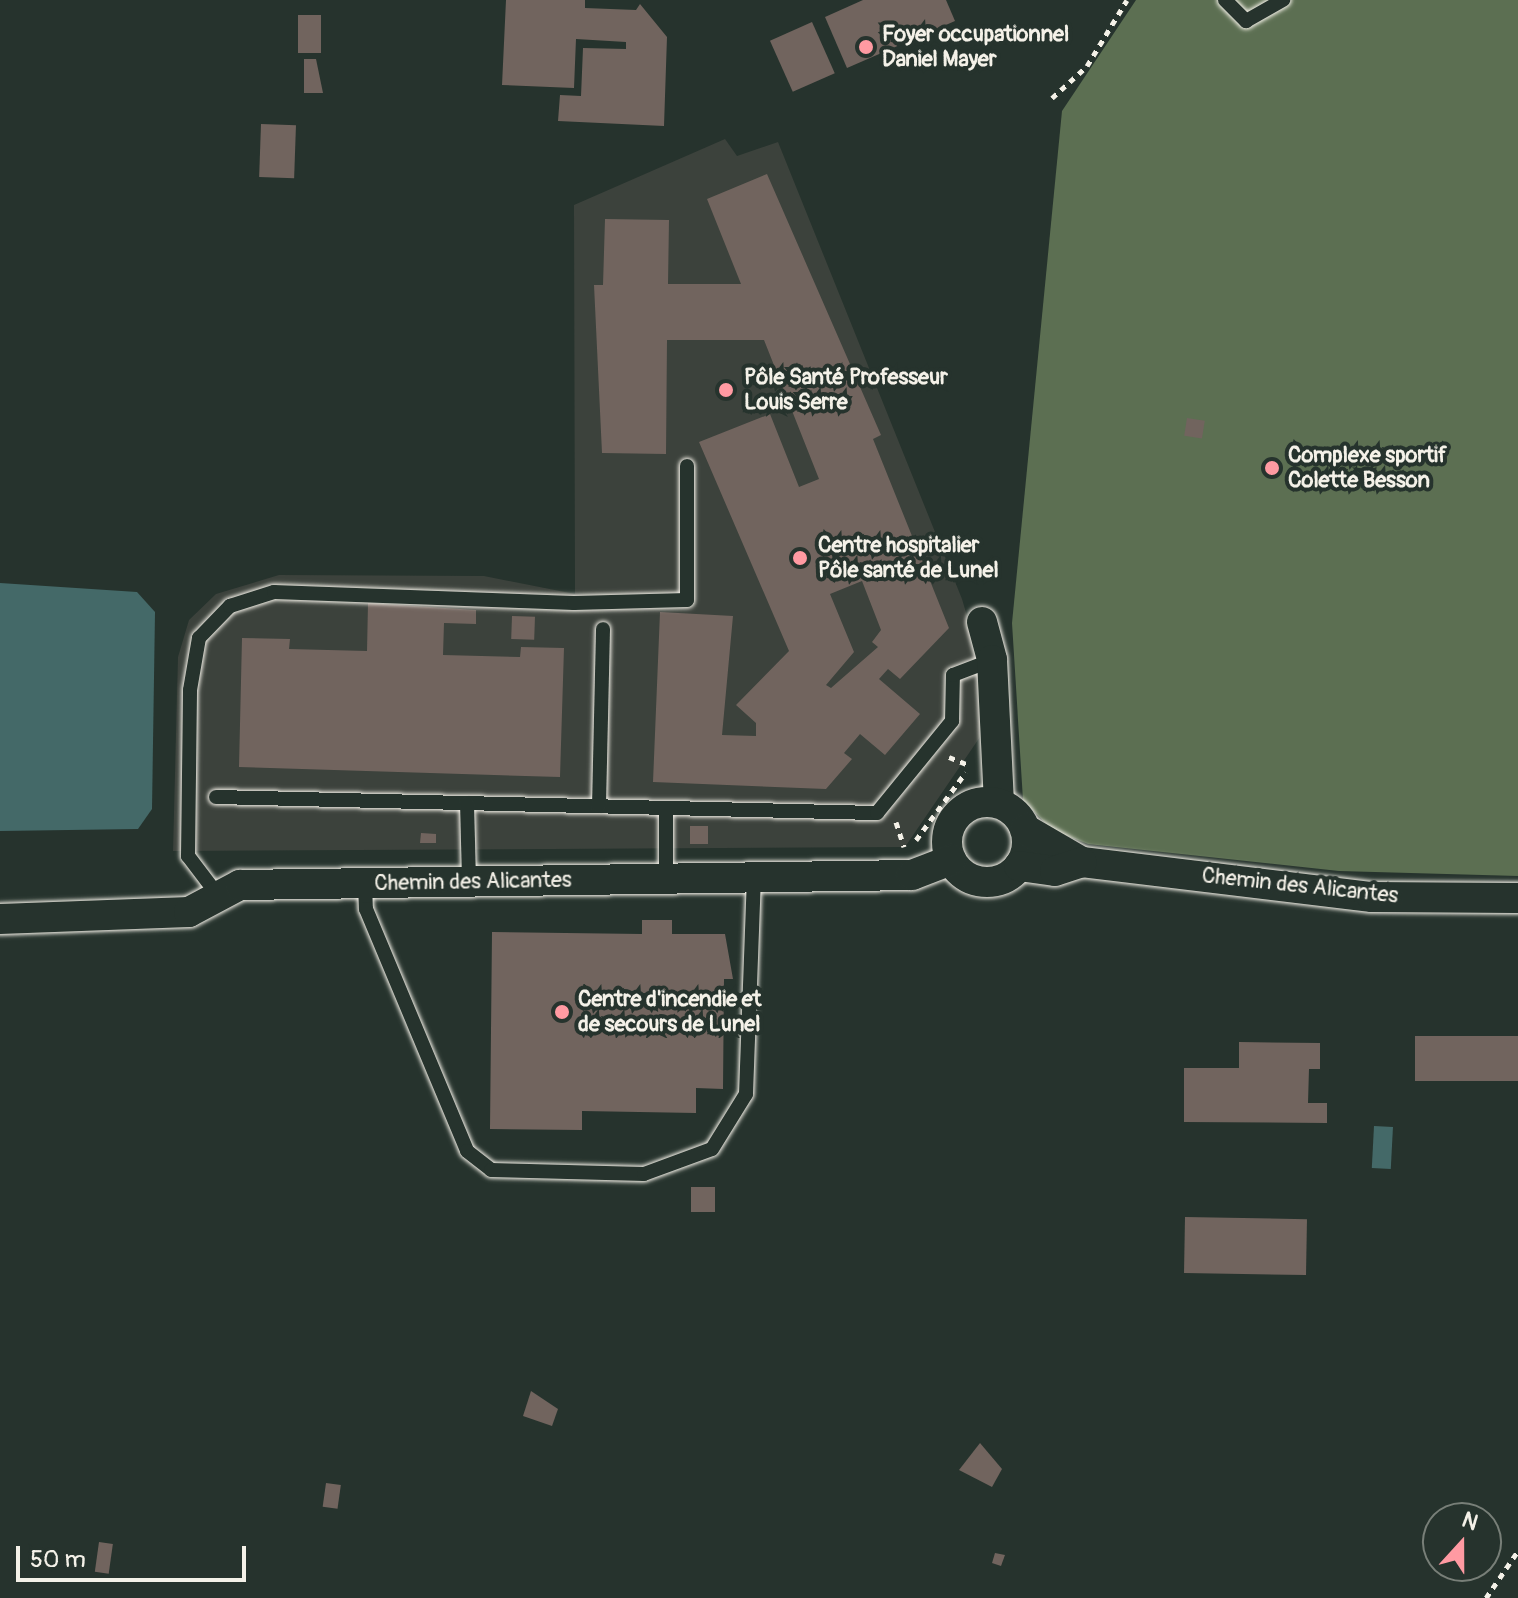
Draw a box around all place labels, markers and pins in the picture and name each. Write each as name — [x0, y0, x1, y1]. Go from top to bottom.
place label: Foyer occupationnel Daniel Mayer — [882, 21, 1069, 72]
marker: Foyer occupationnel Daniel Mayer — [857, 38, 875, 56]
place label: Pôle Santé Professeur Louis Serre — [744, 364, 948, 416]
marker: Pôle Santé Professeur Louis Serre — [715, 379, 737, 401]
place label: Complexe sportif Colette Besson — [1288, 442, 1447, 494]
marker: Complexe sportif Colette Besson — [1263, 459, 1281, 477]
place label: Centre hospitalier Pôle santé de Lunel — [818, 532, 999, 584]
marker: Centre hospitalier Pôle santé de Lunel — [789, 547, 811, 569]
place label: Centre d'incendie et de secours de Lunel — [578, 986, 761, 1038]
marker: Centre d'incendie et de secours de Lunel — [553, 1003, 571, 1021]

